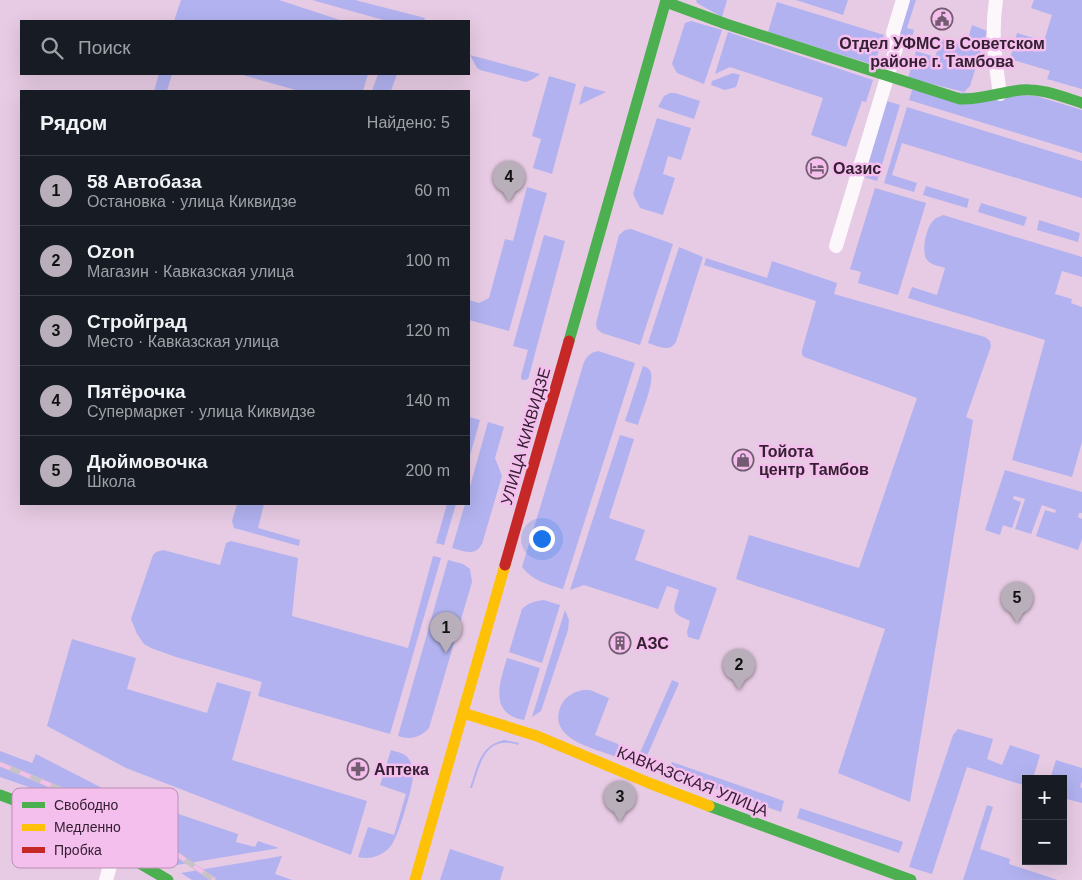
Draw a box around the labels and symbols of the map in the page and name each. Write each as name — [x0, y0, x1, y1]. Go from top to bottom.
public building icon: Отдел УФМС в Советском районе г. Тамбова — [930, 7, 954, 31]
place label: Отдел УФМС в Советском районе г. Тамбова — [839, 35, 1045, 70]
hotel icon: Оазис — [805, 156, 829, 180]
place label: Оазис — [833, 160, 881, 177]
pin: 4 — [493, 161, 525, 202]
street label: УЛИЦА КИКВИДЗЕ — [498, 366, 553, 507]
place label: Тойота центр Тамбов — [759, 443, 869, 478]
shop icon: Тойота центр Тамбов — [731, 448, 755, 472]
your location — [529, 526, 555, 552]
pin: 5 — [1001, 582, 1033, 623]
pin: 1 — [430, 612, 462, 653]
building icon: АЗС — [608, 631, 632, 655]
place label: АЗС — [636, 635, 669, 652]
pin: 2 — [723, 649, 755, 690]
street label: КАВКАЗСКАЯ УЛИЦА — [615, 743, 771, 820]
pharmacy icon: Аптека — [346, 757, 370, 781]
place label: Аптека — [374, 761, 429, 778]
pin: 3 — [604, 781, 636, 822]
legend — [12, 788, 178, 868]
text: Свободно — [54, 797, 119, 813]
text: Медленно — [54, 819, 121, 835]
text: Пробка — [54, 842, 102, 858]

